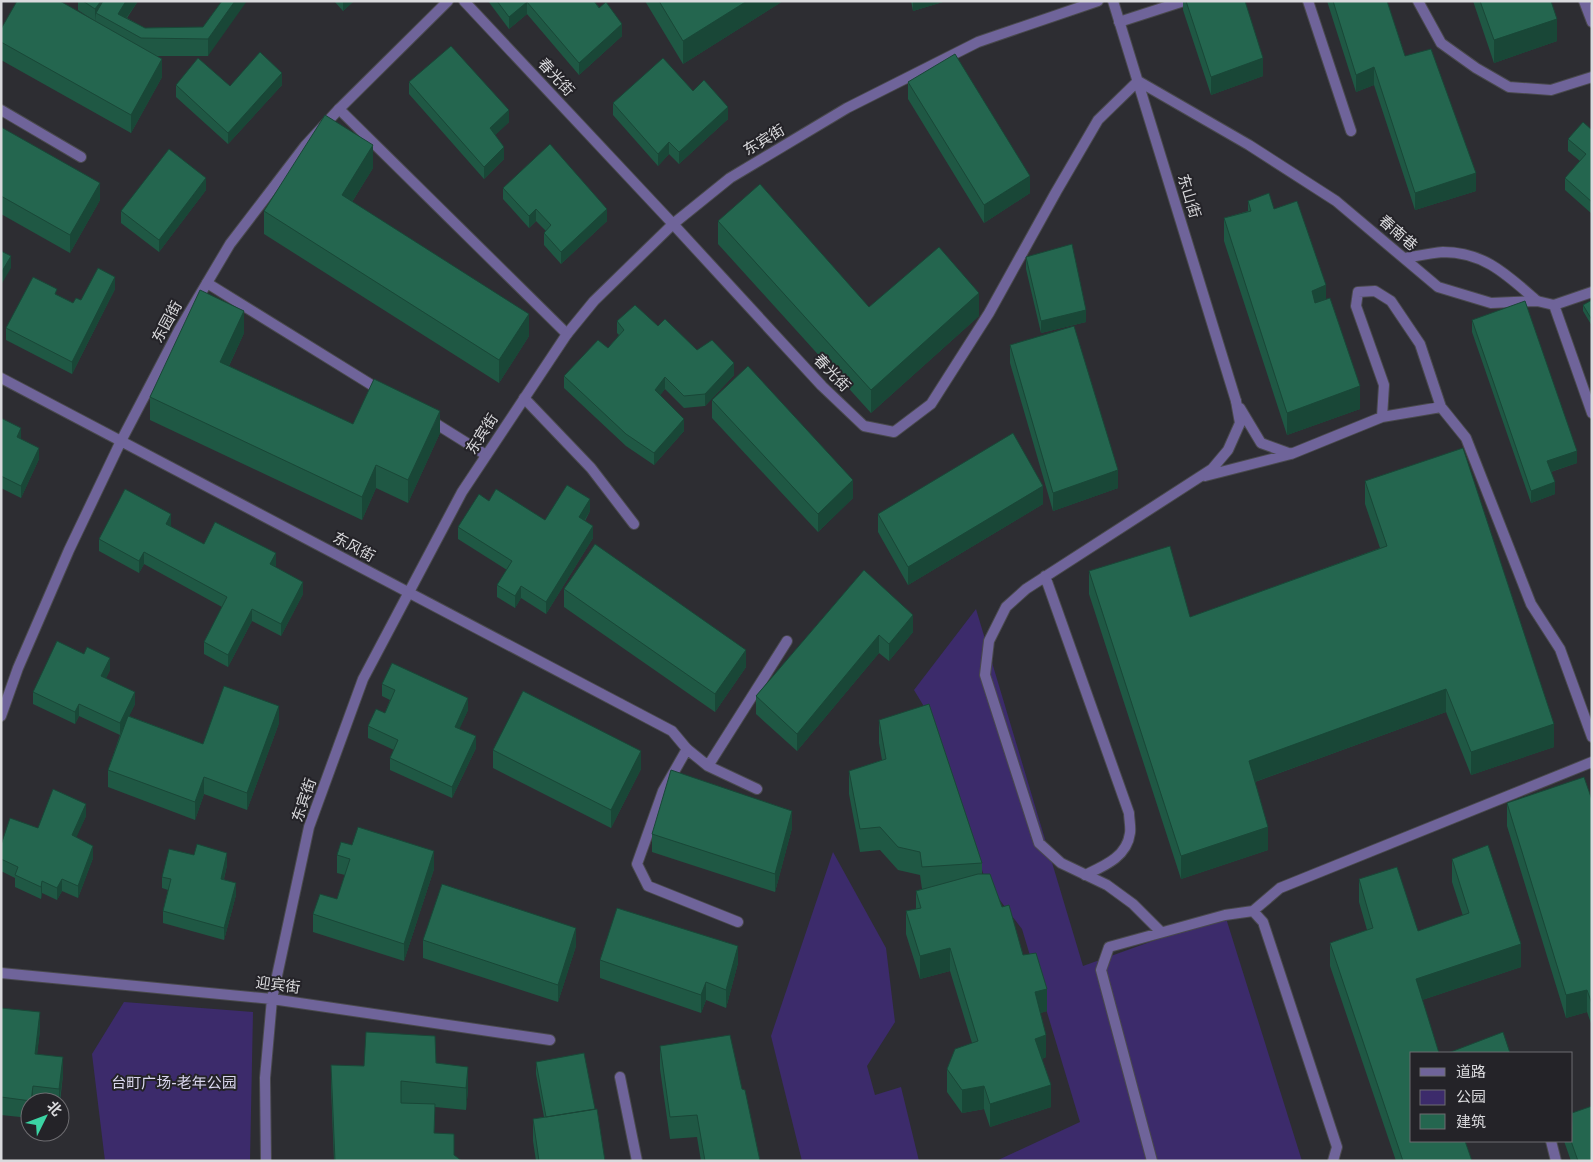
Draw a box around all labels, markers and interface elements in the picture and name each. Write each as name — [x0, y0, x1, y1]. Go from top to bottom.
street label: 春光街 — [534, 54, 578, 100]
street label: 东宾街 — [740, 121, 788, 159]
street label: 东山街 — [1174, 172, 1204, 220]
street label: 春南巷 — [1375, 211, 1421, 255]
street label: 东园街 — [148, 298, 186, 346]
street label: 春光街 — [810, 351, 854, 395]
street label: 东宾街 — [462, 410, 502, 458]
street label: 东风街 — [330, 528, 378, 566]
street label: 东宾街 — [288, 776, 320, 824]
street label: 迎宾街 — [255, 973, 301, 997]
legend — [1410, 1052, 1573, 1142]
text: 道路 — [1456, 1063, 1486, 1081]
park label: 台町广场-老年公园 — [111, 1074, 237, 1092]
text: 公园 — [1456, 1088, 1486, 1106]
north arrow — [20, 1092, 70, 1142]
text: 北 — [44, 1098, 65, 1119]
text: 建筑 — [1456, 1113, 1486, 1131]

